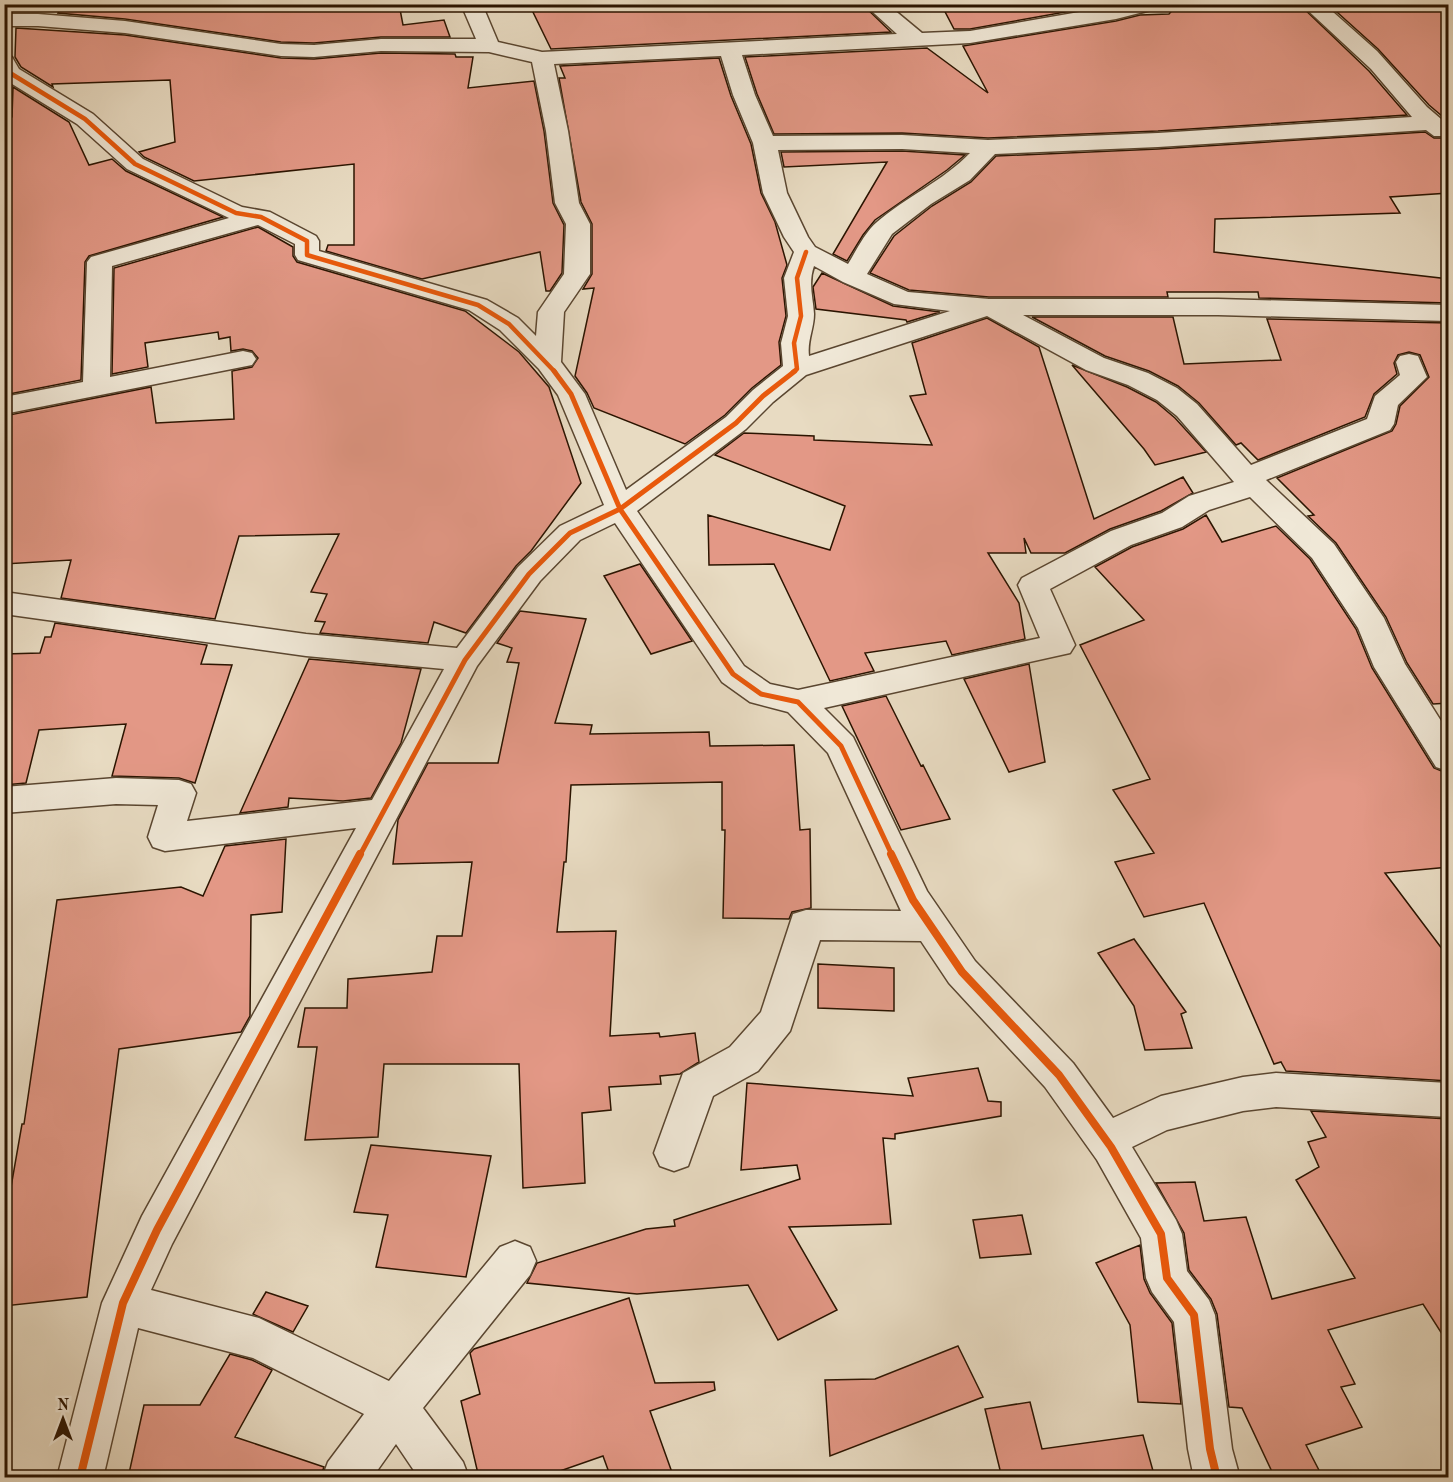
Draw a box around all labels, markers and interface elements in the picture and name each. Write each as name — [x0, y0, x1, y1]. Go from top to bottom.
north arrow — [33, 1389, 93, 1449]
text: N — [57, 1398, 70, 1414]

